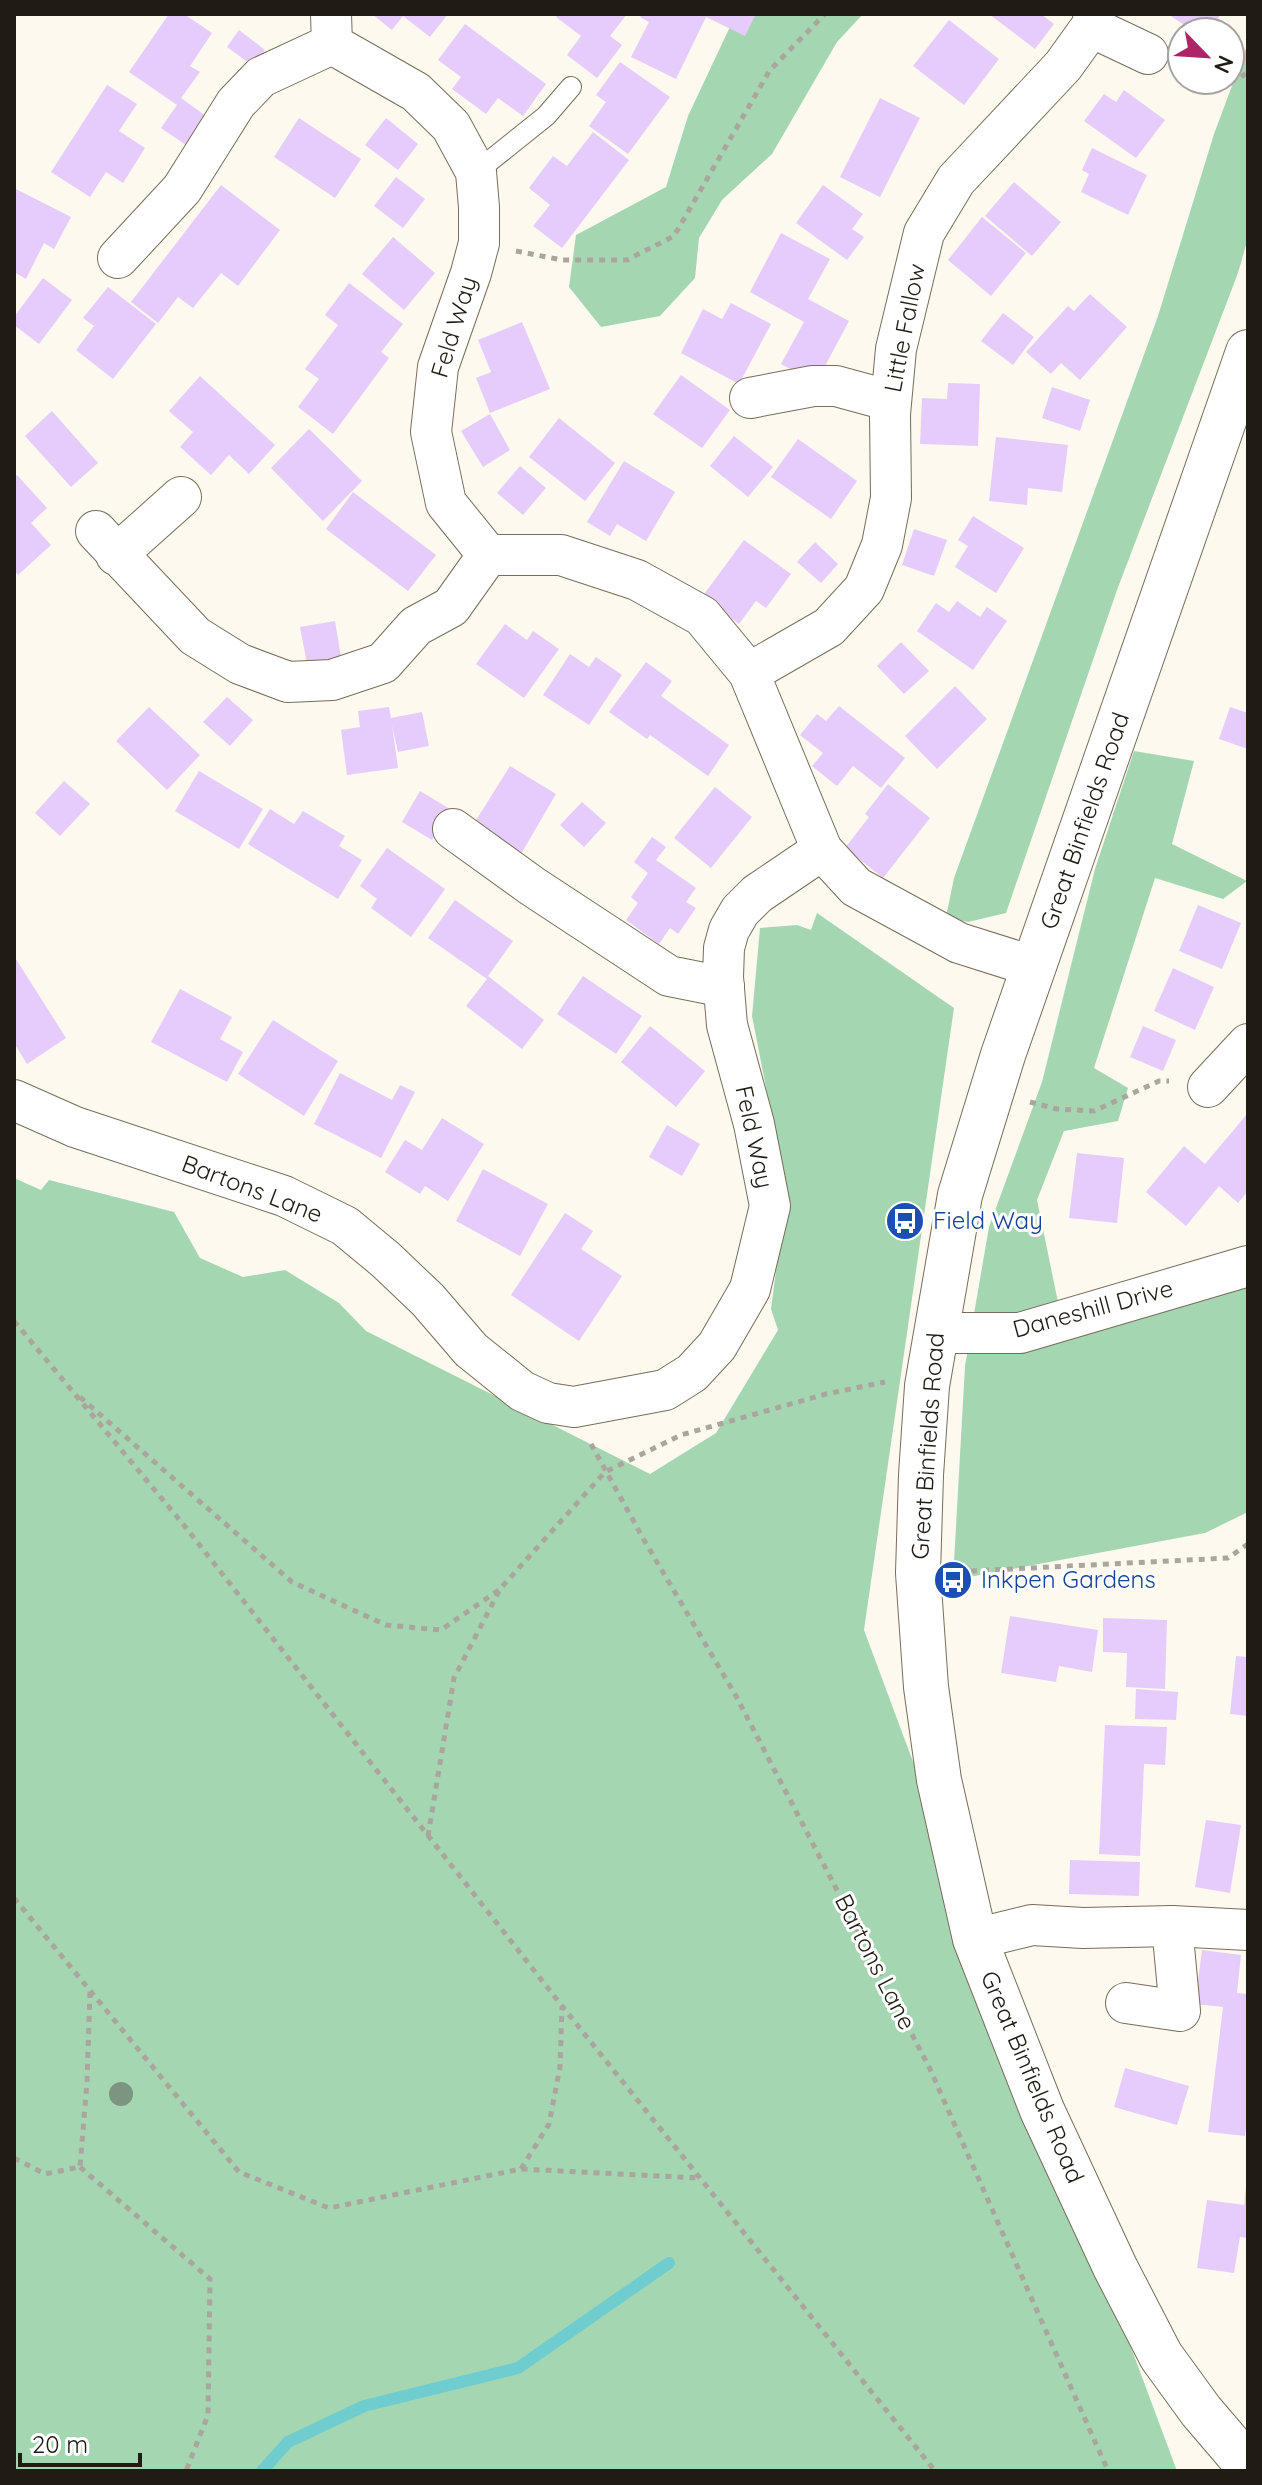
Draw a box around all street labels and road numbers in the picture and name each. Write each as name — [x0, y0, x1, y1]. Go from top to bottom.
street label: Little Fallow — [877, 261, 931, 395]
street label: Feld Way — [423, 272, 483, 381]
street label: Great Binfields Road — [1033, 708, 1135, 933]
street label: Feld Way — [729, 1083, 780, 1191]
street label: Bartons Lane — [178, 1147, 327, 1229]
street label: Daneshill Drive — [1009, 1272, 1176, 1344]
street label: Great Binfields Road — [904, 1331, 950, 1560]
street label: Bartons Lane — [829, 1889, 923, 2034]
street label: Great Binfields Road — [975, 1966, 1091, 2187]

